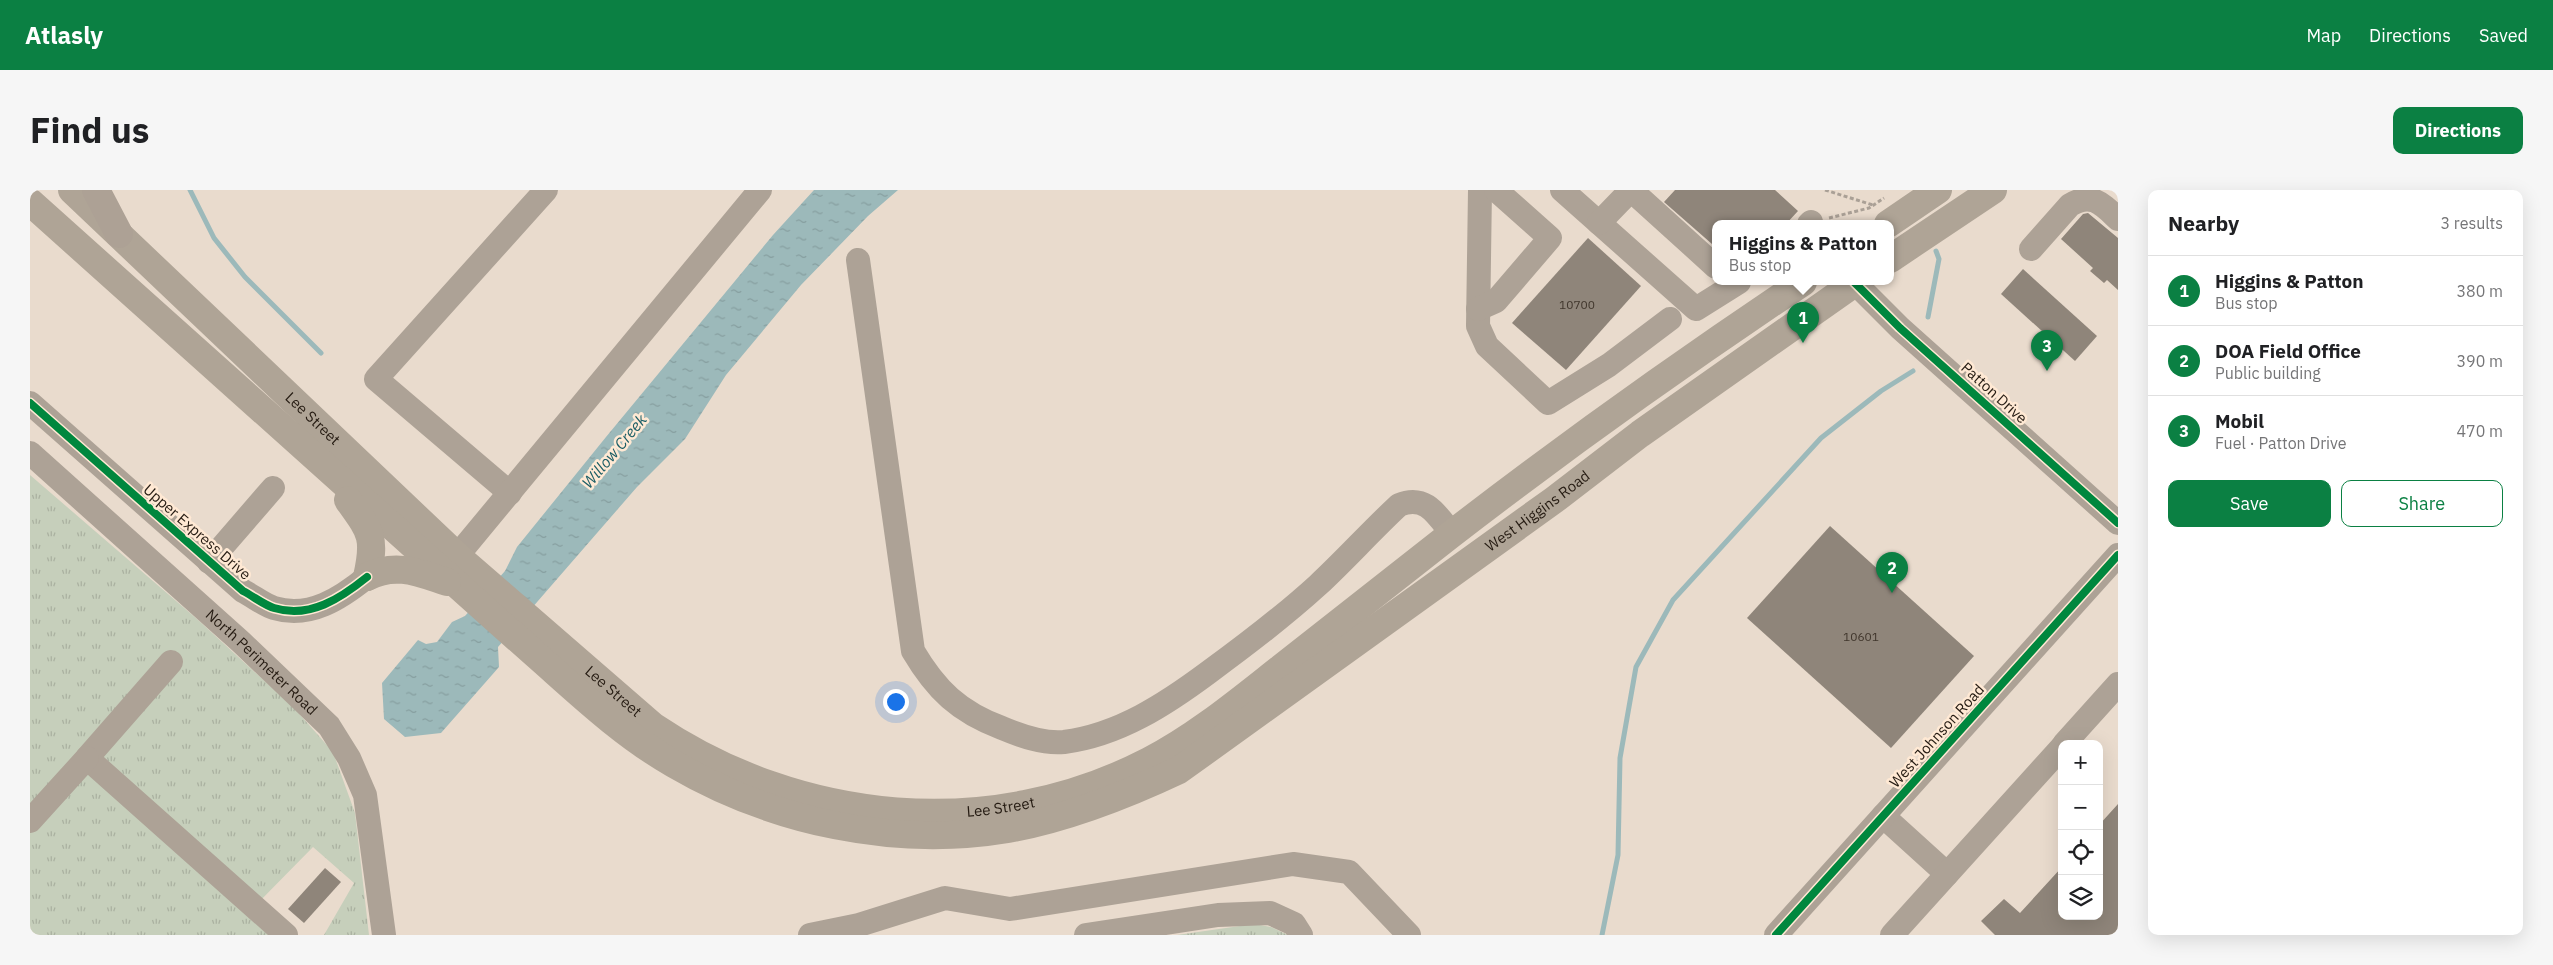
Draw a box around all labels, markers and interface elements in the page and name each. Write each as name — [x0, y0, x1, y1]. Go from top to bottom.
text: Atlasly — [25, 19, 103, 51]
text: Map — [2306, 24, 2341, 47]
text: Directions — [2369, 24, 2451, 47]
text: Saved — [2479, 24, 2528, 47]
text: Find us — [30, 107, 149, 153]
button: Directions — [2393, 107, 2523, 154]
text: Nearby — [2168, 209, 2239, 237]
text: 3 results — [2440, 213, 2503, 233]
popup — [1712, 220, 1894, 285]
text: Higgins & Patton — [1729, 231, 1877, 255]
text: Bus stop — [1729, 255, 1791, 275]
text: Higgins & Patton — [2215, 269, 2364, 293]
text: 1 — [2179, 281, 2189, 301]
text: 380 m — [2456, 281, 2503, 301]
text: Bus stop — [2215, 293, 2278, 313]
house number: 10700 — [1559, 297, 1595, 312]
pin: 1 — [1787, 302, 1819, 343]
pin: 3 — [2031, 330, 2063, 371]
text: DOA Field Office — [2215, 339, 2361, 363]
text: 2 — [2179, 351, 2189, 371]
text: 390 m — [2456, 351, 2503, 371]
street label: Patton Drive — [1957, 358, 2031, 427]
text: Public building — [2215, 363, 2321, 383]
street label: Lee Street — [282, 388, 344, 449]
water label: Willow Creek — [577, 409, 651, 492]
text: Mobil — [2215, 409, 2264, 433]
text: 3 — [2179, 421, 2189, 441]
text: 470 m — [2456, 421, 2503, 441]
text: Fuel · Patton Drive — [2215, 433, 2347, 453]
street label: West Higgins Road — [1481, 466, 1593, 556]
street label: Upper Express Drive — [140, 480, 255, 584]
button: Save — [2168, 480, 2331, 527]
button: Share — [2341, 480, 2503, 527]
pin: 2 — [1876, 552, 1908, 593]
street label: North Perimeter Road — [202, 605, 322, 719]
house number: 10601 — [1843, 629, 1879, 644]
street label: Lee Street — [581, 661, 646, 721]
street label: West Johnson Road — [1885, 680, 1988, 791]
your location — [883, 689, 909, 715]
map controls — [2058, 740, 2103, 920]
button: + — [2058, 740, 2103, 785]
button: − — [2058, 785, 2103, 830]
street label: Lee Street — [966, 792, 1036, 821]
button: locate — [2058, 830, 2103, 875]
button: layers — [2058, 875, 2103, 920]

